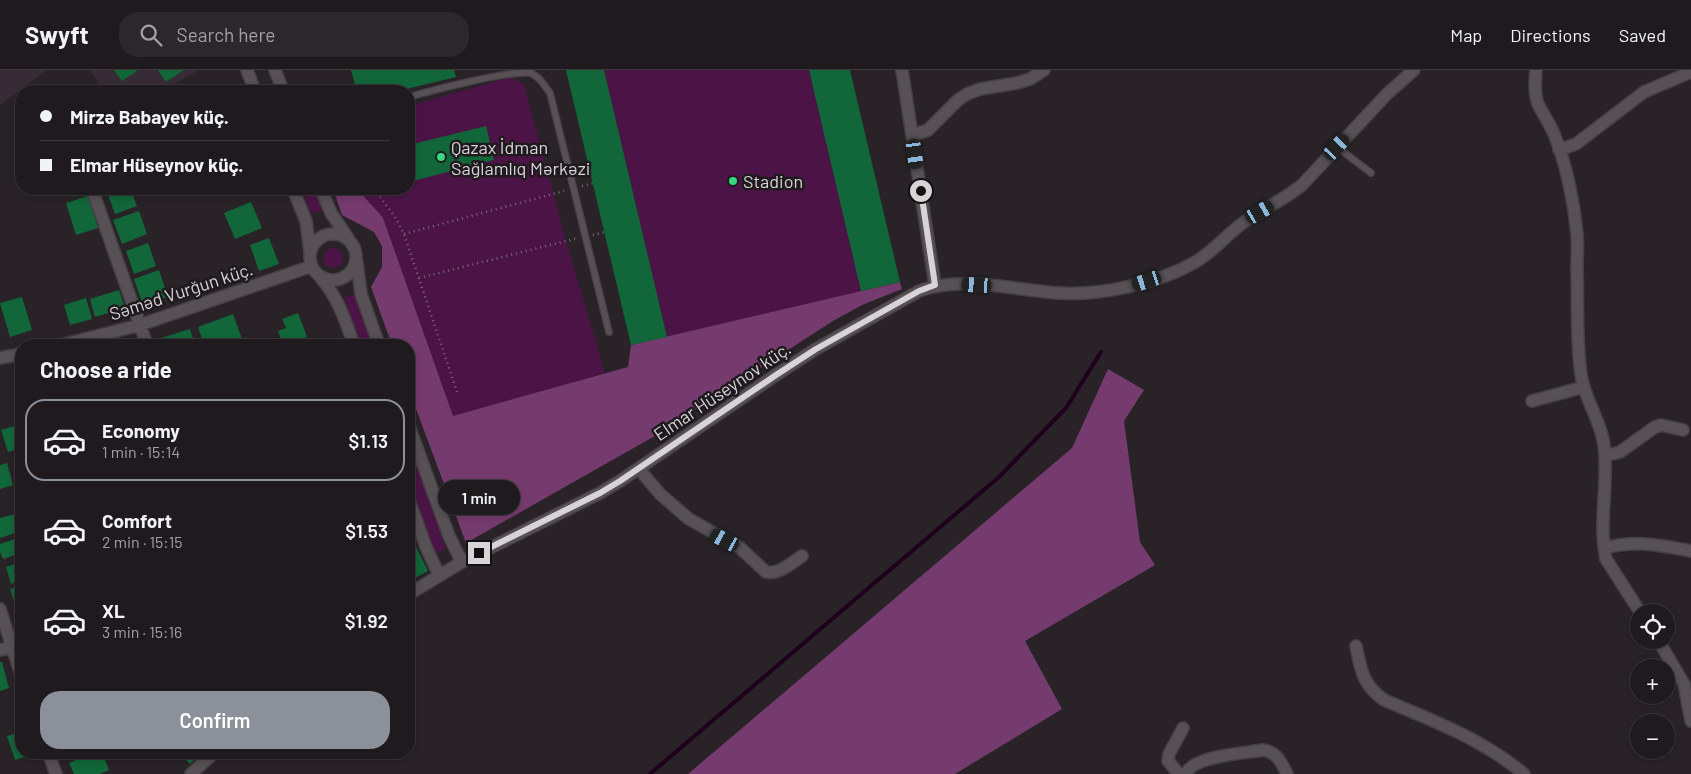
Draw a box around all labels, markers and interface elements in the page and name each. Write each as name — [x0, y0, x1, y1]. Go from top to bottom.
search box — [119, 12, 469, 57]
text: Swyft — [25, 20, 89, 49]
icon: search — [137, 21, 165, 49]
text: Search here — [177, 23, 275, 46]
text: Map — [1450, 24, 1482, 46]
text: Directions — [1510, 24, 1591, 46]
text: Saved — [1619, 24, 1666, 46]
text: Mirzə Babayev küç. — [70, 105, 229, 128]
car — [1321, 131, 1352, 163]
place label: Qazax İdman Sağlamlıq Mərkəzi — [451, 136, 590, 179]
car — [905, 138, 924, 170]
marker: Qazax İdman Sağlamlıq Mərkəzi — [435, 151, 447, 163]
text: Elmar Hüseynov küç. — [70, 153, 243, 176]
place label: Stadion — [743, 170, 803, 192]
marker: Stadion — [727, 175, 739, 187]
route start — [910, 180, 932, 202]
car — [1243, 198, 1276, 226]
street label: Səməd Vurğun küç. — [106, 257, 256, 325]
car — [1130, 269, 1163, 293]
car — [961, 277, 992, 293]
street label: Elmar Hüseynov küç. — [649, 337, 795, 445]
text: Choose a ride — [40, 356, 172, 382]
icon: car — [42, 418, 87, 463]
text: Economy — [102, 419, 180, 442]
text: $1.13 — [349, 429, 388, 452]
text: 1 min · 15:14 — [102, 442, 180, 461]
callout: 1 min — [438, 480, 520, 516]
text: 1 min — [462, 488, 496, 507]
icon: car — [42, 508, 87, 553]
text: Comfort — [102, 509, 172, 532]
text: $1.53 — [345, 519, 388, 542]
car — [708, 526, 741, 554]
text: 2 min · 15:15 — [102, 532, 183, 551]
route end — [468, 542, 490, 564]
icon: car — [42, 598, 87, 643]
text: XL — [102, 599, 125, 622]
map controls — [1630, 604, 1675, 759]
button: locate — [1630, 604, 1675, 649]
text: $1.92 — [345, 609, 388, 632]
text: 3 min · 15:16 — [102, 622, 182, 641]
button: + — [1630, 659, 1675, 704]
button: Confirm — [40, 691, 390, 749]
button: − — [1630, 714, 1675, 759]

